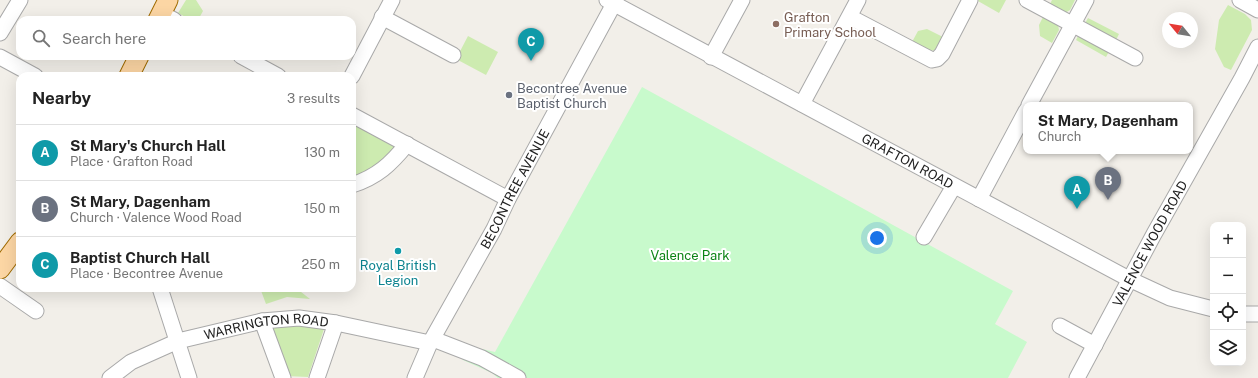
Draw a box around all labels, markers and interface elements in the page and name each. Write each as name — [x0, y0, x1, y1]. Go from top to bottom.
place label: Grafton Primary School — [784, 10, 876, 40]
north arrow — [1162, 12, 1198, 48]
search box — [16, 16, 356, 60]
marker: Grafton Primary School — [771, 19, 781, 29]
icon: search — [30, 27, 52, 49]
pin: C — [518, 28, 544, 61]
text: Search here — [62, 30, 146, 47]
place label: Becontree Avenue Baptist Church — [517, 81, 627, 111]
text: Nearby — [32, 88, 91, 108]
marker: Becontree Avenue Baptist Church — [504, 90, 514, 100]
text: 3 results — [287, 91, 340, 106]
popup — [1023, 102, 1193, 154]
text: St Mary, Dagenham — [1038, 112, 1178, 129]
street label: BECONTREE AVENUE — [477, 126, 552, 251]
text: Church — [1038, 129, 1081, 144]
street label: GRAFTON ROAD — [859, 130, 956, 191]
text: St Mary's Church Hall — [70, 137, 226, 154]
text: A — [40, 145, 50, 160]
text: 130 m — [304, 145, 340, 160]
text: Place · Grafton Road — [70, 154, 193, 169]
pin: B — [1095, 167, 1121, 200]
pin: A — [1064, 176, 1090, 209]
street label: VALENCE WOOD ROAD — [1109, 178, 1190, 309]
text: St Mary, Dagenham — [70, 193, 210, 210]
text: B — [41, 201, 49, 216]
text: 150 m — [304, 201, 340, 216]
text: Church · Valence Wood Road — [70, 210, 242, 225]
map controls — [1210, 222, 1246, 366]
button: + — [1210, 222, 1246, 258]
your location — [867, 228, 887, 248]
marker: Royal British Legion — [393, 246, 403, 256]
park label: Valence Park — [650, 248, 730, 263]
text: Baptist Church Hall — [70, 249, 210, 266]
text: C — [40, 257, 50, 272]
text: 250 m — [302, 257, 340, 272]
place label: Royal British Legion — [360, 258, 436, 288]
button: − — [1210, 258, 1246, 294]
text: Place · Becontree Avenue — [70, 266, 223, 281]
button: locate — [1210, 294, 1246, 330]
street label: WARRINGTON ROAD — [202, 310, 330, 342]
button: layers — [1210, 330, 1246, 366]

